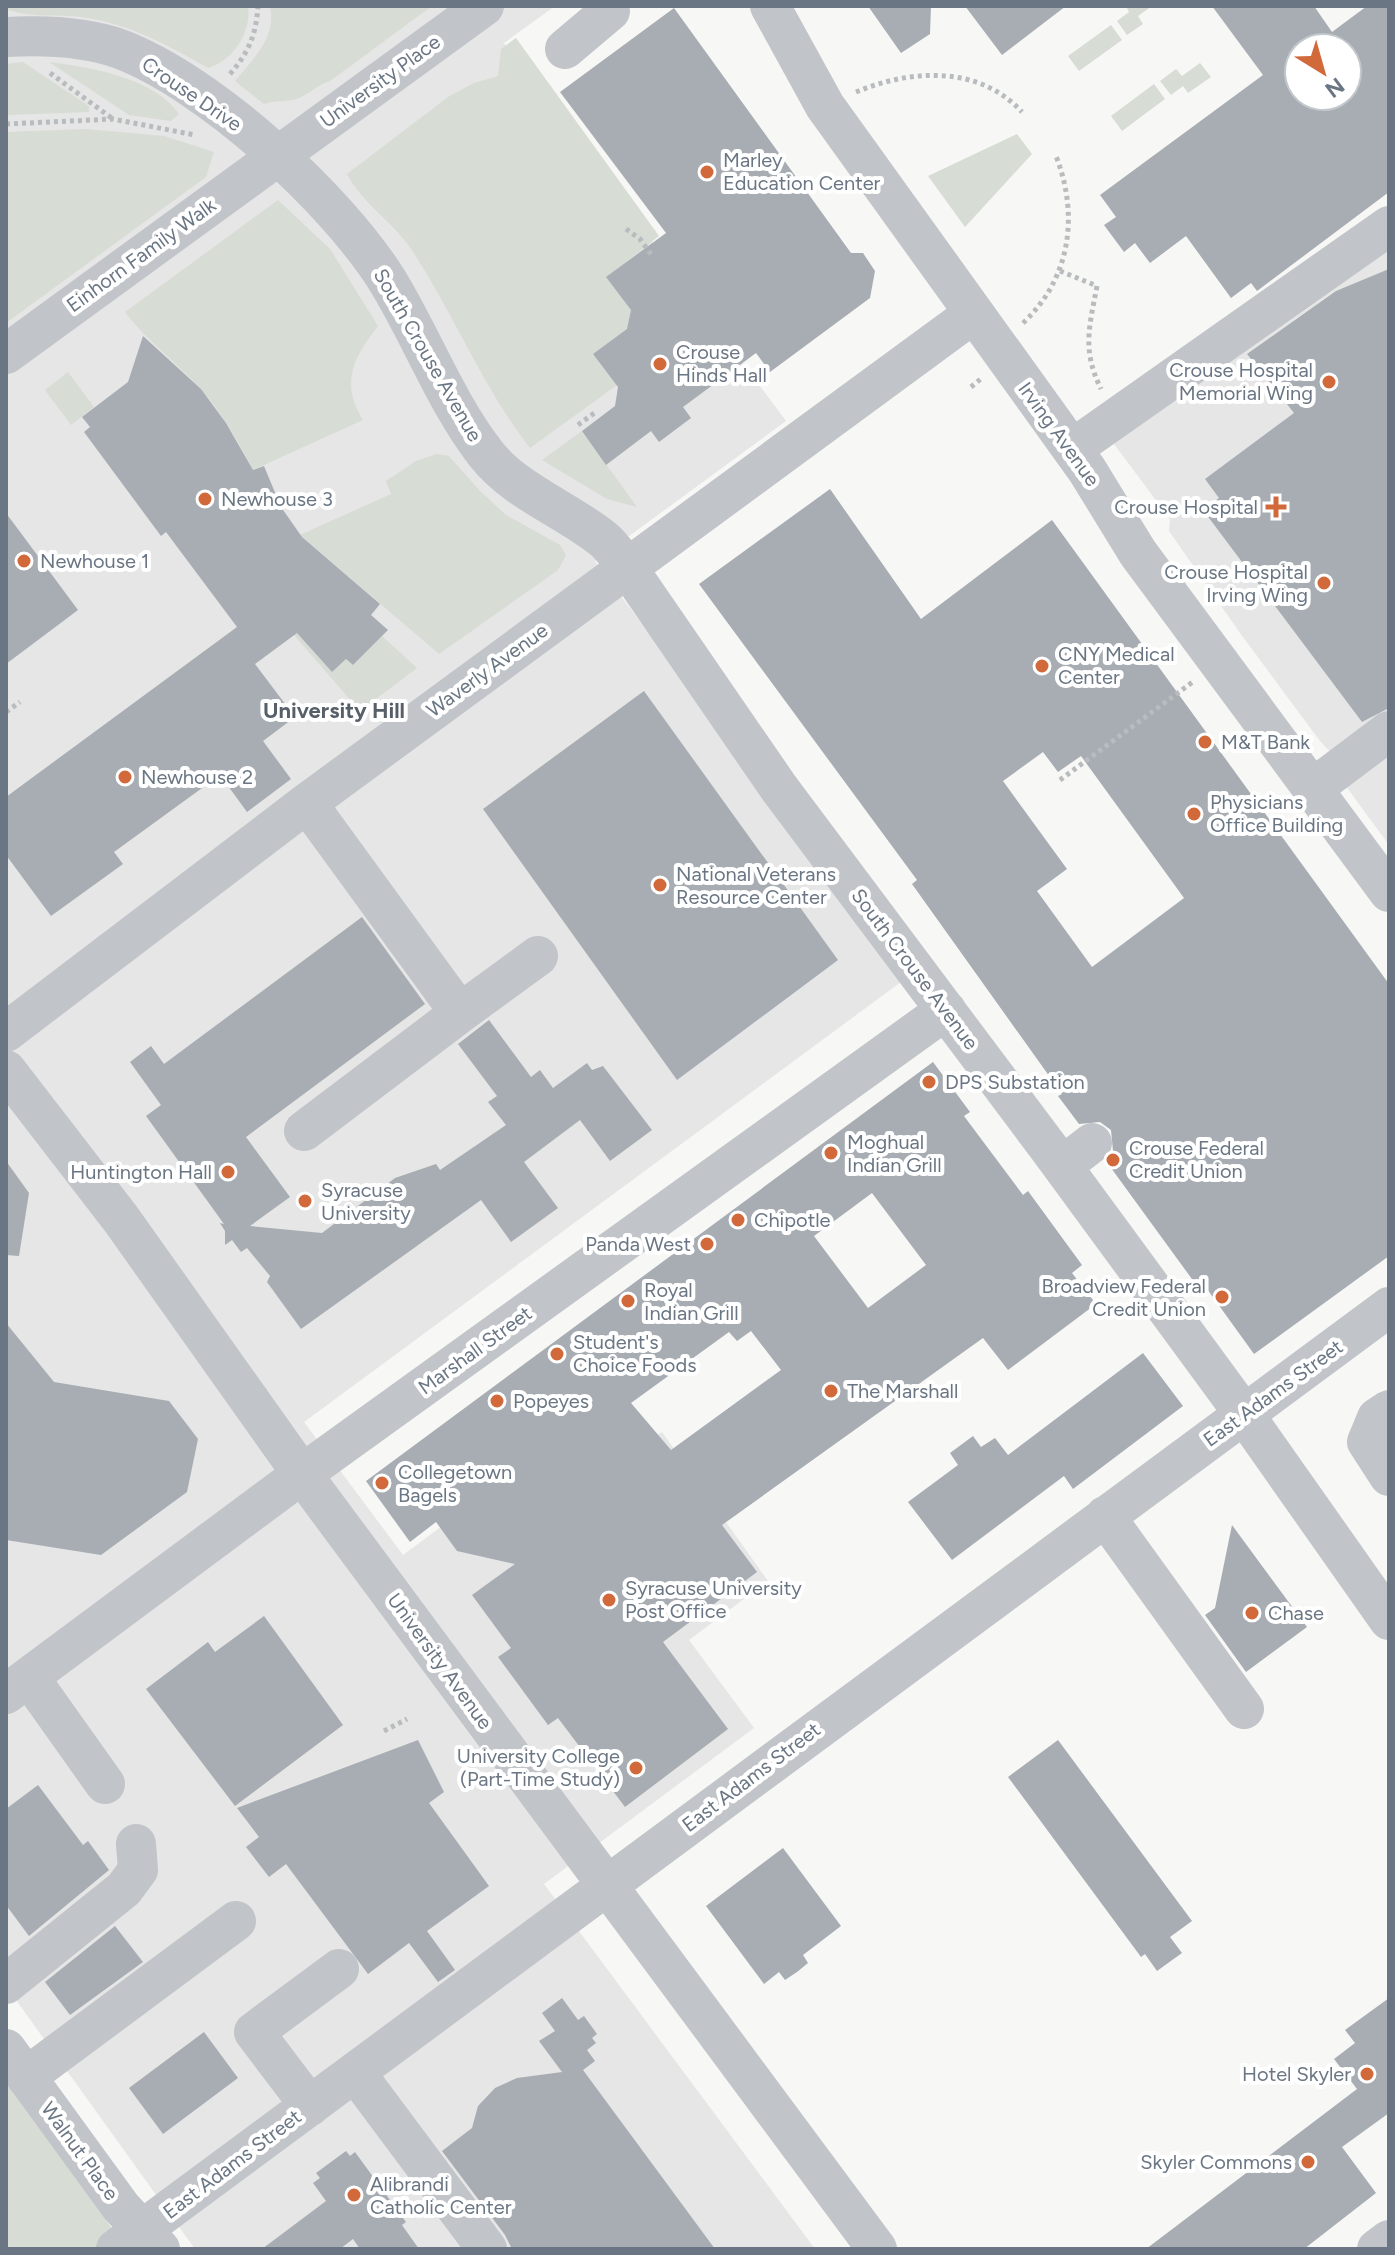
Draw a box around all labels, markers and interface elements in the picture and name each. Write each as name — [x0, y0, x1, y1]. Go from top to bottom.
street label: University Place — [315, 29, 445, 133]
north arrow — [1283, 32, 1363, 112]
street label: Crouse Drive — [137, 52, 247, 136]
text: N — [1320, 72, 1350, 103]
place label: Marley Education Center — [723, 148, 881, 195]
marker: Marley Education Center — [698, 163, 716, 181]
street label: Einhorn Family Walk — [62, 193, 220, 317]
street label: South Crouse Avenue — [369, 264, 487, 446]
place label: Crouse Hinds Hall — [676, 340, 767, 387]
marker: Crouse Hinds Hall — [651, 355, 669, 373]
place label: Crouse Hospital Memorial Wing — [1169, 358, 1313, 405]
marker: Crouse Hospital Memorial Wing — [1320, 373, 1338, 391]
street label: Irving Avenue — [1013, 377, 1105, 491]
place label: Newhouse 3 — [221, 487, 333, 511]
marker: Newhouse 3 — [196, 490, 214, 508]
place label: Crouse Hospital — [1114, 495, 1258, 519]
marker: Crouse Hospital — [1265, 496, 1287, 518]
place label: Newhouse 1 — [40, 549, 149, 573]
marker: Newhouse 1 — [15, 552, 33, 570]
place label: Crouse Hospital Irving Wing — [1164, 560, 1308, 607]
marker: Crouse Hospital Irving Wing — [1315, 574, 1333, 592]
street label: Waverly Avenue — [422, 618, 552, 722]
place label: CNY Medical Center — [1058, 642, 1175, 689]
marker: CNY Medical Center — [1033, 657, 1051, 675]
district label: University Hill — [263, 697, 405, 724]
place label: M&T Bank — [1221, 730, 1310, 754]
marker: M&T Bank — [1196, 733, 1214, 751]
place label: Newhouse 2 — [141, 765, 253, 789]
marker: Newhouse 2 — [116, 768, 134, 786]
place label: Physicians Office Building — [1210, 790, 1343, 837]
marker: Physicians Office Building — [1185, 805, 1203, 823]
place label: National Veterans Resource Center — [676, 862, 836, 909]
marker: National Veterans Resource Center — [651, 876, 669, 894]
street label: South Crouse Avenue — [847, 884, 983, 1054]
place label: DPS Substation — [945, 1070, 1085, 1094]
marker: DPS Substation — [920, 1073, 938, 1091]
place label: Moghual Indian Grill — [847, 1130, 942, 1177]
place label: Crouse Federal Credit Union — [1129, 1136, 1264, 1183]
marker: Moghual Indian Grill — [822, 1144, 840, 1162]
marker: Crouse Federal Credit Union — [1104, 1151, 1122, 1169]
place label: Huntington Hall — [70, 1160, 212, 1184]
marker: Huntington Hall — [219, 1163, 237, 1181]
place label: Syracuse University — [321, 1178, 411, 1225]
marker: Syracuse University — [296, 1192, 314, 1210]
place label: Chipotle — [754, 1208, 831, 1232]
marker: Chipotle — [729, 1211, 747, 1229]
place label: Panda West — [585, 1232, 691, 1256]
marker: Panda West — [698, 1235, 716, 1253]
place label: Broadview Federal Credit Union — [1042, 1274, 1206, 1321]
place label: Royal Indian Grill — [644, 1278, 739, 1325]
marker: Broadview Federal Credit Union — [1213, 1288, 1231, 1306]
marker: Royal Indian Grill — [619, 1292, 637, 1310]
street label: Marshall Street — [414, 1301, 536, 1399]
place label: Student's Choice Foods — [573, 1330, 696, 1377]
street label: East Adams Street — [1199, 1334, 1347, 1452]
marker: Student's Choice Foods — [548, 1345, 566, 1363]
place label: The Marshall — [847, 1379, 958, 1403]
marker: The Marshall — [822, 1382, 840, 1400]
place label: Popeyes — [513, 1389, 589, 1413]
marker: Popeyes — [488, 1392, 506, 1410]
place label: Collegetown Bagels — [398, 1460, 512, 1507]
marker: Collegetown Bagels — [373, 1474, 391, 1492]
place label: Syracuse University Post Office — [625, 1576, 802, 1623]
street label: University Avenue — [383, 1588, 497, 1734]
marker: Syracuse University Post Office — [600, 1591, 618, 1609]
place label: Chase — [1268, 1601, 1324, 1625]
marker: Chase — [1243, 1604, 1261, 1622]
street label: East Adams Street — [677, 1717, 825, 1837]
place label: University College (Part-Time Study) — [457, 1744, 620, 1791]
marker: University College (Part-Time Study) — [627, 1759, 645, 1777]
place label: Hotel Skyler — [1242, 2062, 1351, 2086]
marker: Hotel Skyler — [1358, 2065, 1376, 2083]
street label: Walnut Place — [36, 2097, 124, 2205]
street label: East Adams Street — [158, 2104, 306, 2224]
place label: Skyler Commons — [1140, 2150, 1292, 2174]
marker: Skyler Commons — [1299, 2153, 1317, 2171]
place label: Alibrandi Catholic Center — [370, 2172, 512, 2219]
marker: Alibrandi Catholic Center — [345, 2186, 363, 2204]

